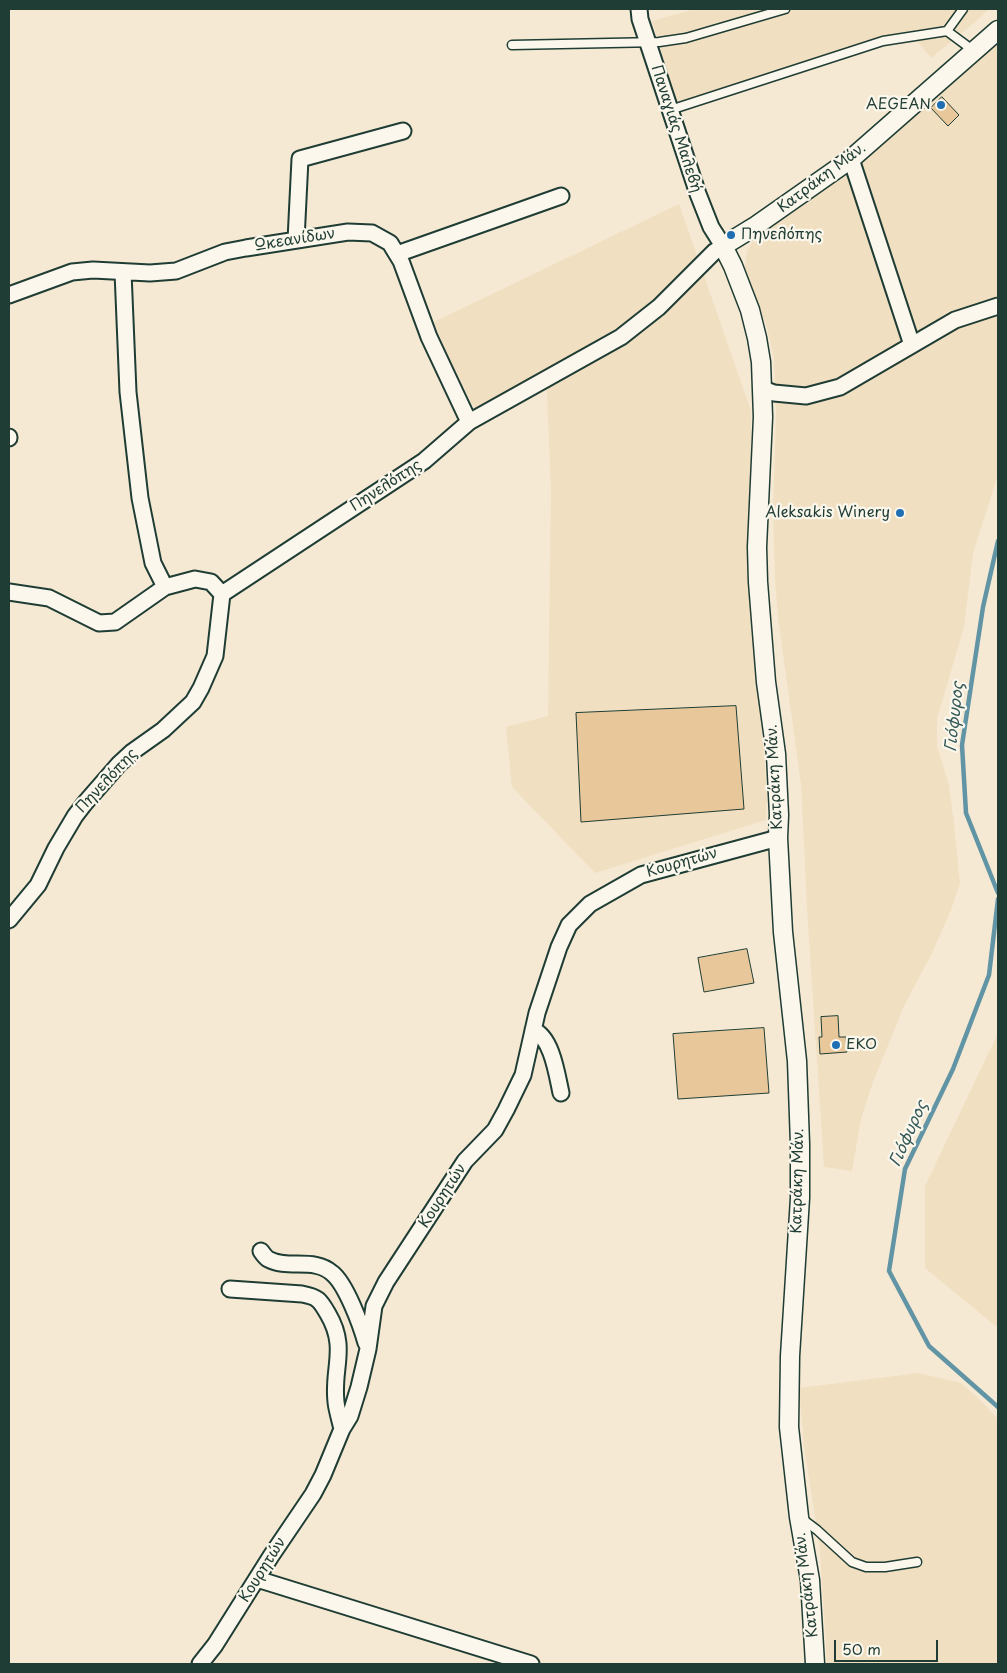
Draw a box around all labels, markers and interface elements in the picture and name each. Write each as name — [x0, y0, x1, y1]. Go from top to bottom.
street label: Παναγιάς Μαλεβή — [647, 63, 705, 195]
place label: AEGEAN — [866, 96, 931, 114]
marker: AEGEAN — [935, 99, 947, 111]
street label: Κατράκη Μάν. — [774, 139, 870, 217]
street label: Ωκεανίδων — [253, 225, 337, 255]
place label: Πηνελόπης — [741, 226, 822, 244]
marker: Πηνελόπης — [725, 229, 737, 241]
street label: Πηνελόπης — [347, 456, 425, 516]
place label: Aleksakis Winery — [765, 504, 890, 522]
marker: Aleksakis Winery — [894, 507, 906, 519]
water label: Γιόφυρος — [942, 681, 968, 753]
street label: Κατράκη Μάν. — [763, 724, 787, 830]
street label: Πηνελόπης — [73, 745, 141, 817]
street label: Κουρητών — [644, 844, 720, 882]
place label: EKO — [846, 1036, 877, 1054]
marker: EKO — [830, 1039, 842, 1051]
water label: Γιόφυρος — [886, 1098, 932, 1170]
street label: Κατράκη Μάν. — [788, 1128, 808, 1234]
street label: Κουρητών — [416, 1160, 470, 1232]
street label: Κατράκη Μάν. — [792, 1532, 822, 1638]
street label: Κουρητών — [236, 1534, 290, 1606]
scale bar — [837, 1630, 941, 1662]
text: 50 m — [842, 1637, 881, 1660]

